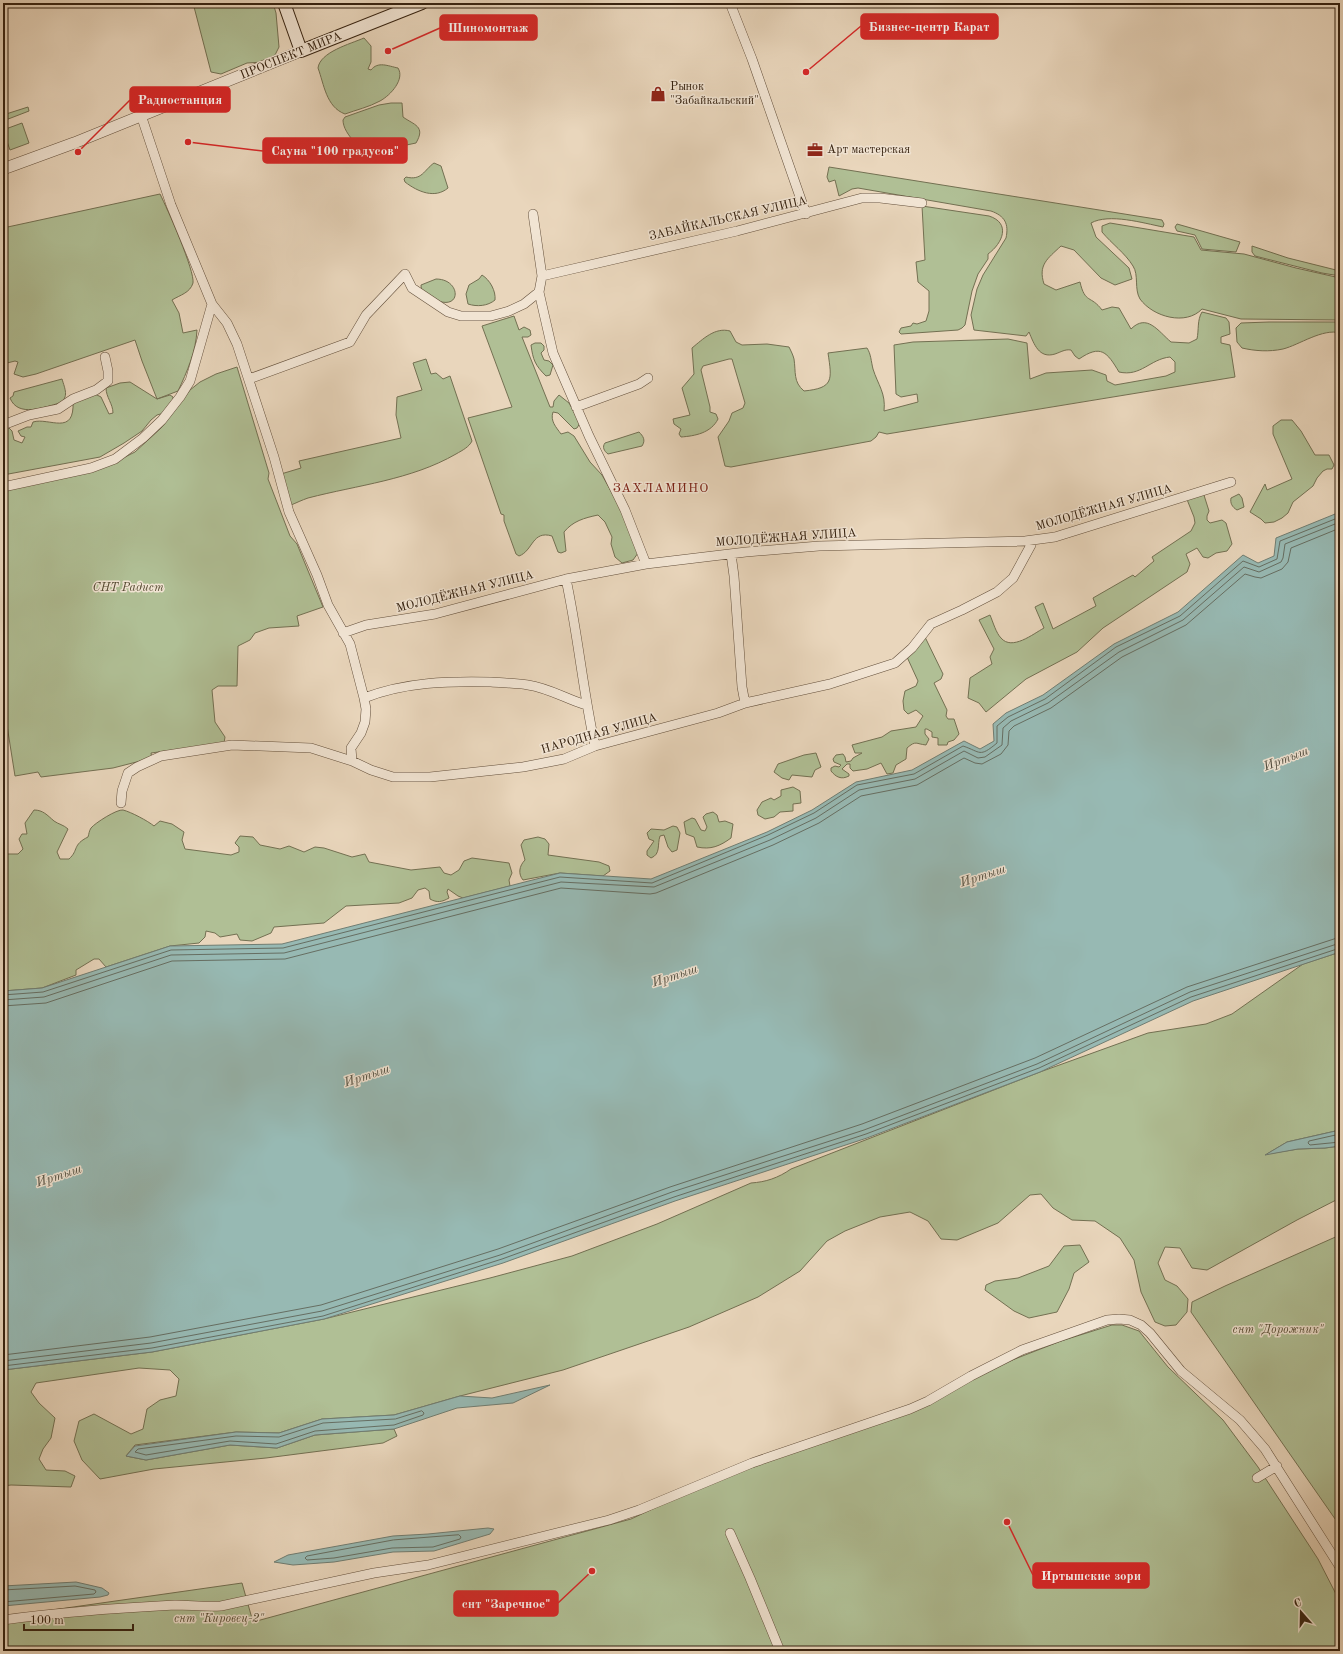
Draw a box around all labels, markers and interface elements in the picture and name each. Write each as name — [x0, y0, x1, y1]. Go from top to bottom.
callout: Бизнес-центр Карат — [861, 14, 998, 39]
callout: Шиномонтаж — [440, 15, 537, 40]
text: Бизнес-центр Карат — [869, 21, 989, 34]
text: Шиномонтаж — [448, 22, 529, 35]
street label: ПРОСПЕКТ МИРА — [239, 30, 343, 82]
place label: Рынок "Забайкальский" — [670, 81, 759, 107]
shop icon: Рынок "Забайкальский" — [649, 85, 667, 103]
callout: Радиостанция — [130, 87, 230, 112]
text: Радиостанция — [138, 94, 222, 107]
callout: Сауна "100 градусов" — [263, 138, 407, 163]
office icon: Арт мастерская — [806, 141, 824, 159]
place label: Арт мастерская — [827, 144, 910, 156]
text: Сауна "100 градусов" — [271, 145, 399, 158]
street label: ЗАБАЙКАЛЬСКАЯ УЛИЦА — [647, 192, 808, 243]
street label: МОЛОДЁЖНАЯ УЛИЦА — [1033, 479, 1173, 533]
district label: ЗАХЛАМИНО — [613, 482, 709, 495]
street label: МОЛОДЁЖНАЯ УЛИЦА — [715, 523, 857, 549]
street label: МОЛОДЁЖНАЯ УЛИЦА — [394, 565, 535, 615]
park label: СНТ Радист — [92, 582, 164, 594]
street label: НАРОДНАЯ УЛИЦА — [540, 712, 658, 756]
water label: Иртыш — [1261, 744, 1311, 774]
water label: Иртыш — [958, 862, 1008, 890]
water label: Иртыш — [650, 962, 700, 990]
water label: Иртыш — [342, 1062, 392, 1090]
water label: Иртыш — [34, 1162, 84, 1190]
park label: снт "Дорожник" — [1233, 1324, 1325, 1336]
callout: Иртышские зори — [1033, 1563, 1149, 1588]
text: Иртышские зори — [1041, 1570, 1141, 1583]
callout: снт "Заречное" — [454, 1591, 558, 1616]
north arrow — [1281, 1592, 1321, 1632]
text: снт "Заречное" — [462, 1598, 550, 1611]
text: С — [1293, 1598, 1303, 1610]
scale bar — [24, 1606, 133, 1632]
park label: снт "Кировец-2" — [174, 1613, 265, 1625]
text: 100 m — [30, 1615, 64, 1627]

